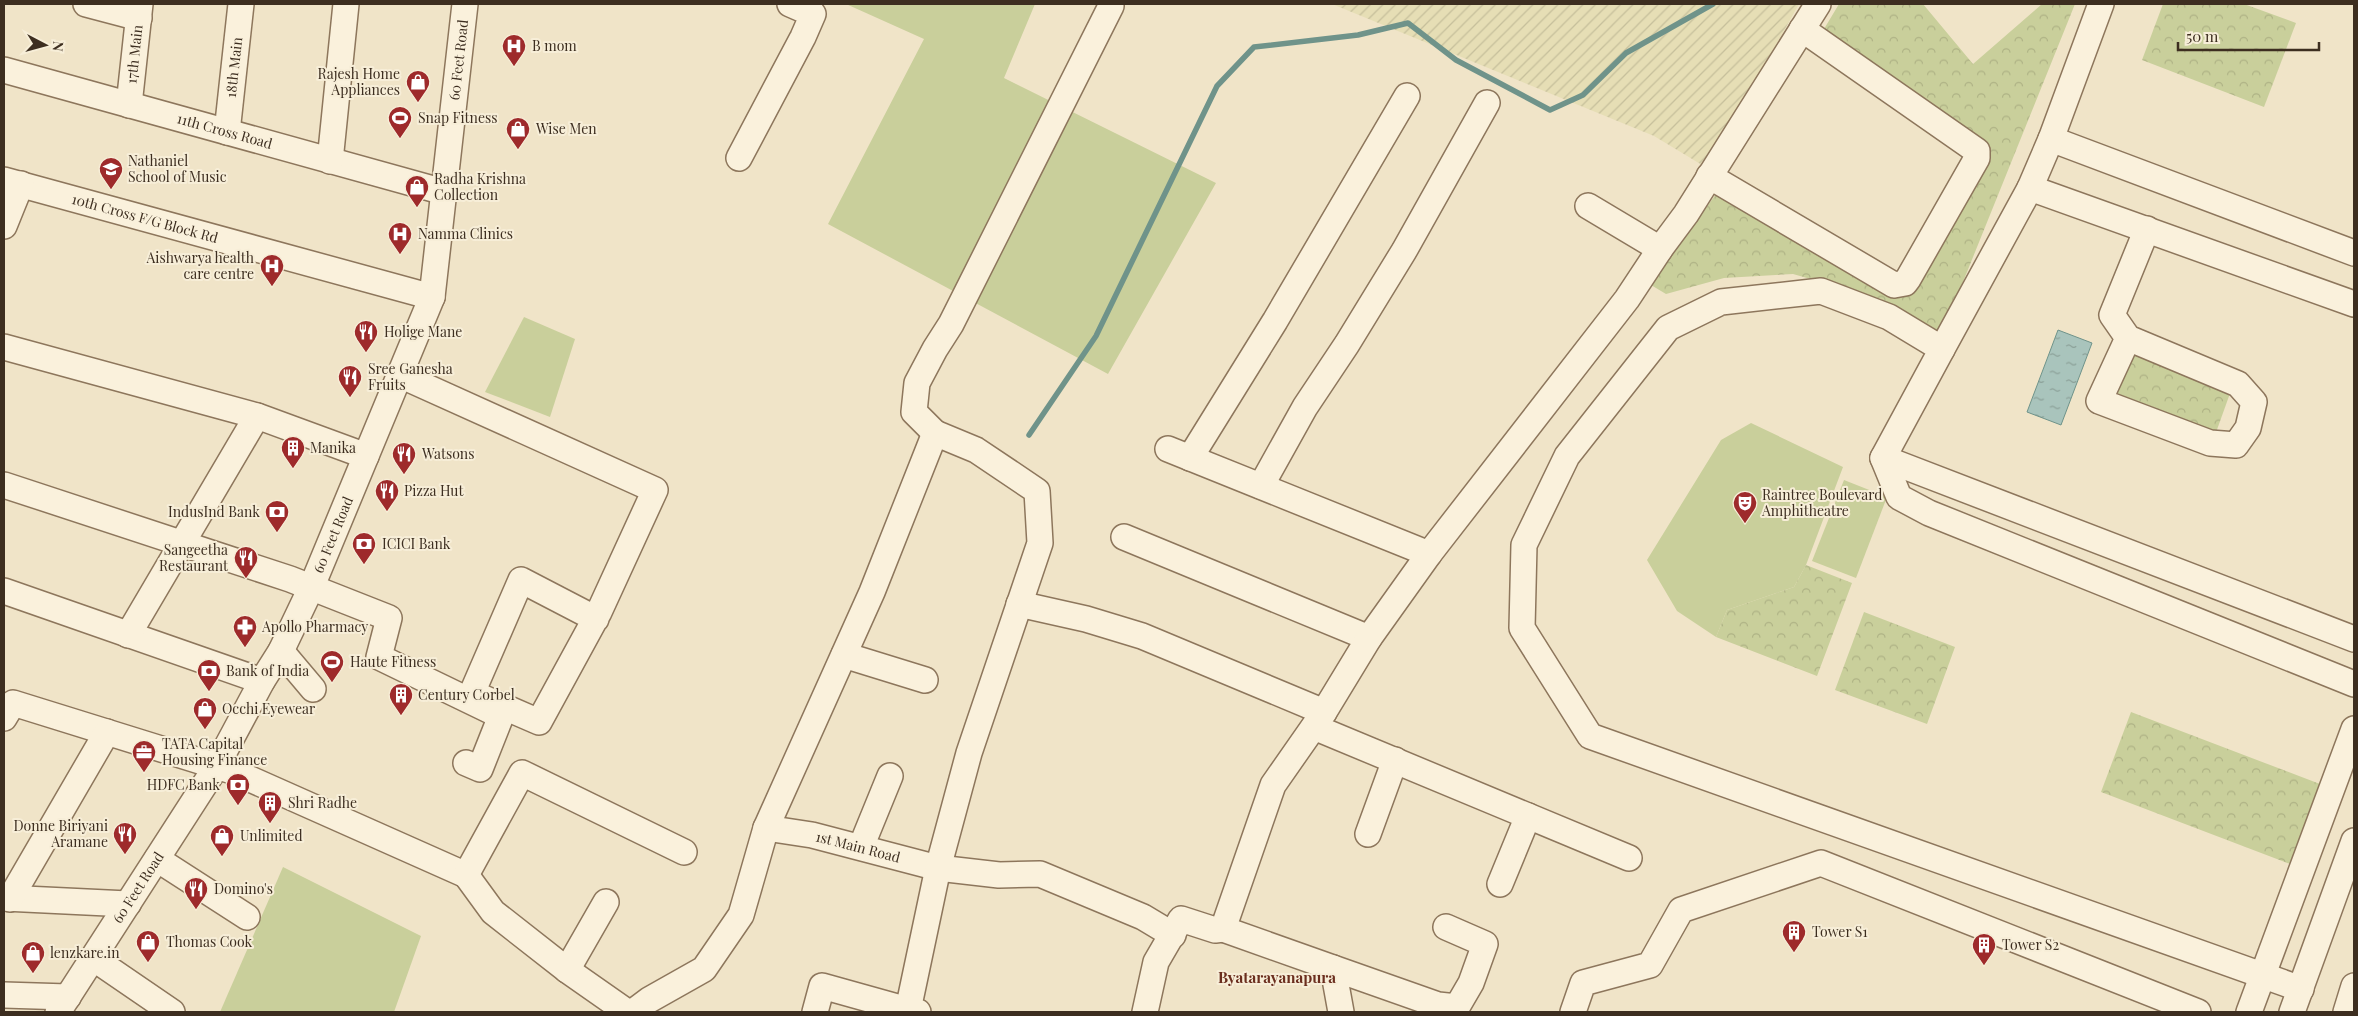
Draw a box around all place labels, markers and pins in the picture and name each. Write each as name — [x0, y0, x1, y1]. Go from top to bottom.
hospital icon: B mom — [501, 33, 527, 67]
place label: B mom — [532, 36, 577, 55]
place label: Rajesh Home Appliances — [318, 64, 400, 99]
shop icon: Rajesh Home Appliances — [405, 69, 431, 103]
sports icon: Snap Fitness — [387, 105, 413, 139]
place label: Snap Fitness — [418, 108, 498, 127]
shop icon: Wise Men — [505, 116, 531, 150]
place label: Wise Men — [535, 119, 597, 138]
place label: Nathaniel School of Music — [128, 151, 227, 186]
school or university icon: Nathaniel School of Music — [98, 156, 124, 190]
place label: Radha Krishna Collection — [434, 169, 526, 204]
shop icon: Radha Krishna Collection — [404, 174, 430, 208]
hospital icon: Namma Clinics — [387, 221, 413, 255]
place label: Namma Clinics — [418, 224, 513, 243]
place label: Aishwarya health care centre — [145, 248, 255, 283]
hospital icon: Aishwarya health care centre — [259, 253, 285, 287]
restaurant icon: Holige Mane — [353, 319, 379, 353]
place label: Holige Mane — [384, 322, 462, 341]
place label: Sree Ganesha Fruits — [368, 359, 453, 394]
restaurant icon: Sree Ganesha Fruits — [337, 364, 363, 398]
building icon: Manika — [280, 435, 306, 469]
place label: Manika — [310, 438, 356, 457]
restaurant icon: Watsons — [391, 441, 417, 475]
place label: Watsons — [421, 444, 474, 463]
restaurant icon: Pizza Hut — [374, 478, 400, 512]
place label: Pizza Hut — [404, 481, 464, 500]
place label: Raintree Boulevard Amphitheatre — [1761, 485, 1882, 520]
theatre icon: Raintree Boulevard Amphitheatre — [1732, 490, 1758, 524]
bank icon: IndusInd Bank — [264, 499, 290, 533]
place label: IndusInd Bank — [168, 502, 260, 521]
bank icon: ICICI Bank — [351, 531, 377, 565]
place label: ICICI Bank — [382, 534, 451, 553]
place label: Sangeetha Restaurant — [159, 540, 229, 575]
restaurant icon: Sangeetha Restaurant — [233, 545, 259, 579]
pharmacy icon: Apollo Pharmacy — [232, 614, 258, 648]
place label: Apollo Pharmacy — [261, 617, 368, 636]
sports icon: Haute Fitness — [319, 649, 345, 683]
place label: Haute Fitness — [350, 652, 436, 671]
bank icon: Bank of India — [196, 658, 222, 692]
place label: Bank of India — [226, 661, 309, 680]
building icon: Century Corbel — [388, 682, 414, 716]
place label: Century Corbel — [418, 685, 515, 704]
shop icon: Occhi Eyewear — [192, 696, 218, 730]
place label: Occhi Eyewear — [222, 699, 316, 718]
place label: TATA Capital Housing Finance — [162, 734, 267, 769]
office icon: TATA Capital Housing Finance — [131, 739, 157, 773]
bank icon: HDFC Bank — [225, 772, 251, 806]
place label: HDFC Bank — [147, 775, 220, 794]
building icon: Shri Radhe — [257, 790, 283, 824]
place label: Shri Radhe — [288, 793, 357, 812]
place label: Donne Biriyani Aramane — [13, 816, 108, 851]
restaurant icon: Donne Biriyani Aramane — [112, 821, 138, 855]
shop icon: Unlimited — [209, 823, 235, 857]
place label: Unlimited — [240, 826, 303, 845]
restaurant icon: Domino's — [183, 876, 209, 910]
place label: Domino's — [214, 879, 273, 898]
building icon: Tower S1 — [1781, 919, 1807, 953]
place label: Tower S1 — [1812, 922, 1868, 941]
shop icon: Thomas Cook — [135, 929, 161, 963]
place label: Thomas Cook — [166, 932, 252, 951]
building icon: Tower S2 — [1971, 932, 1997, 966]
place label: Tower S2 — [2002, 935, 2059, 954]
shop icon: lenzkare.in — [20, 940, 46, 974]
place label: lenzkare.in — [50, 943, 120, 962]

